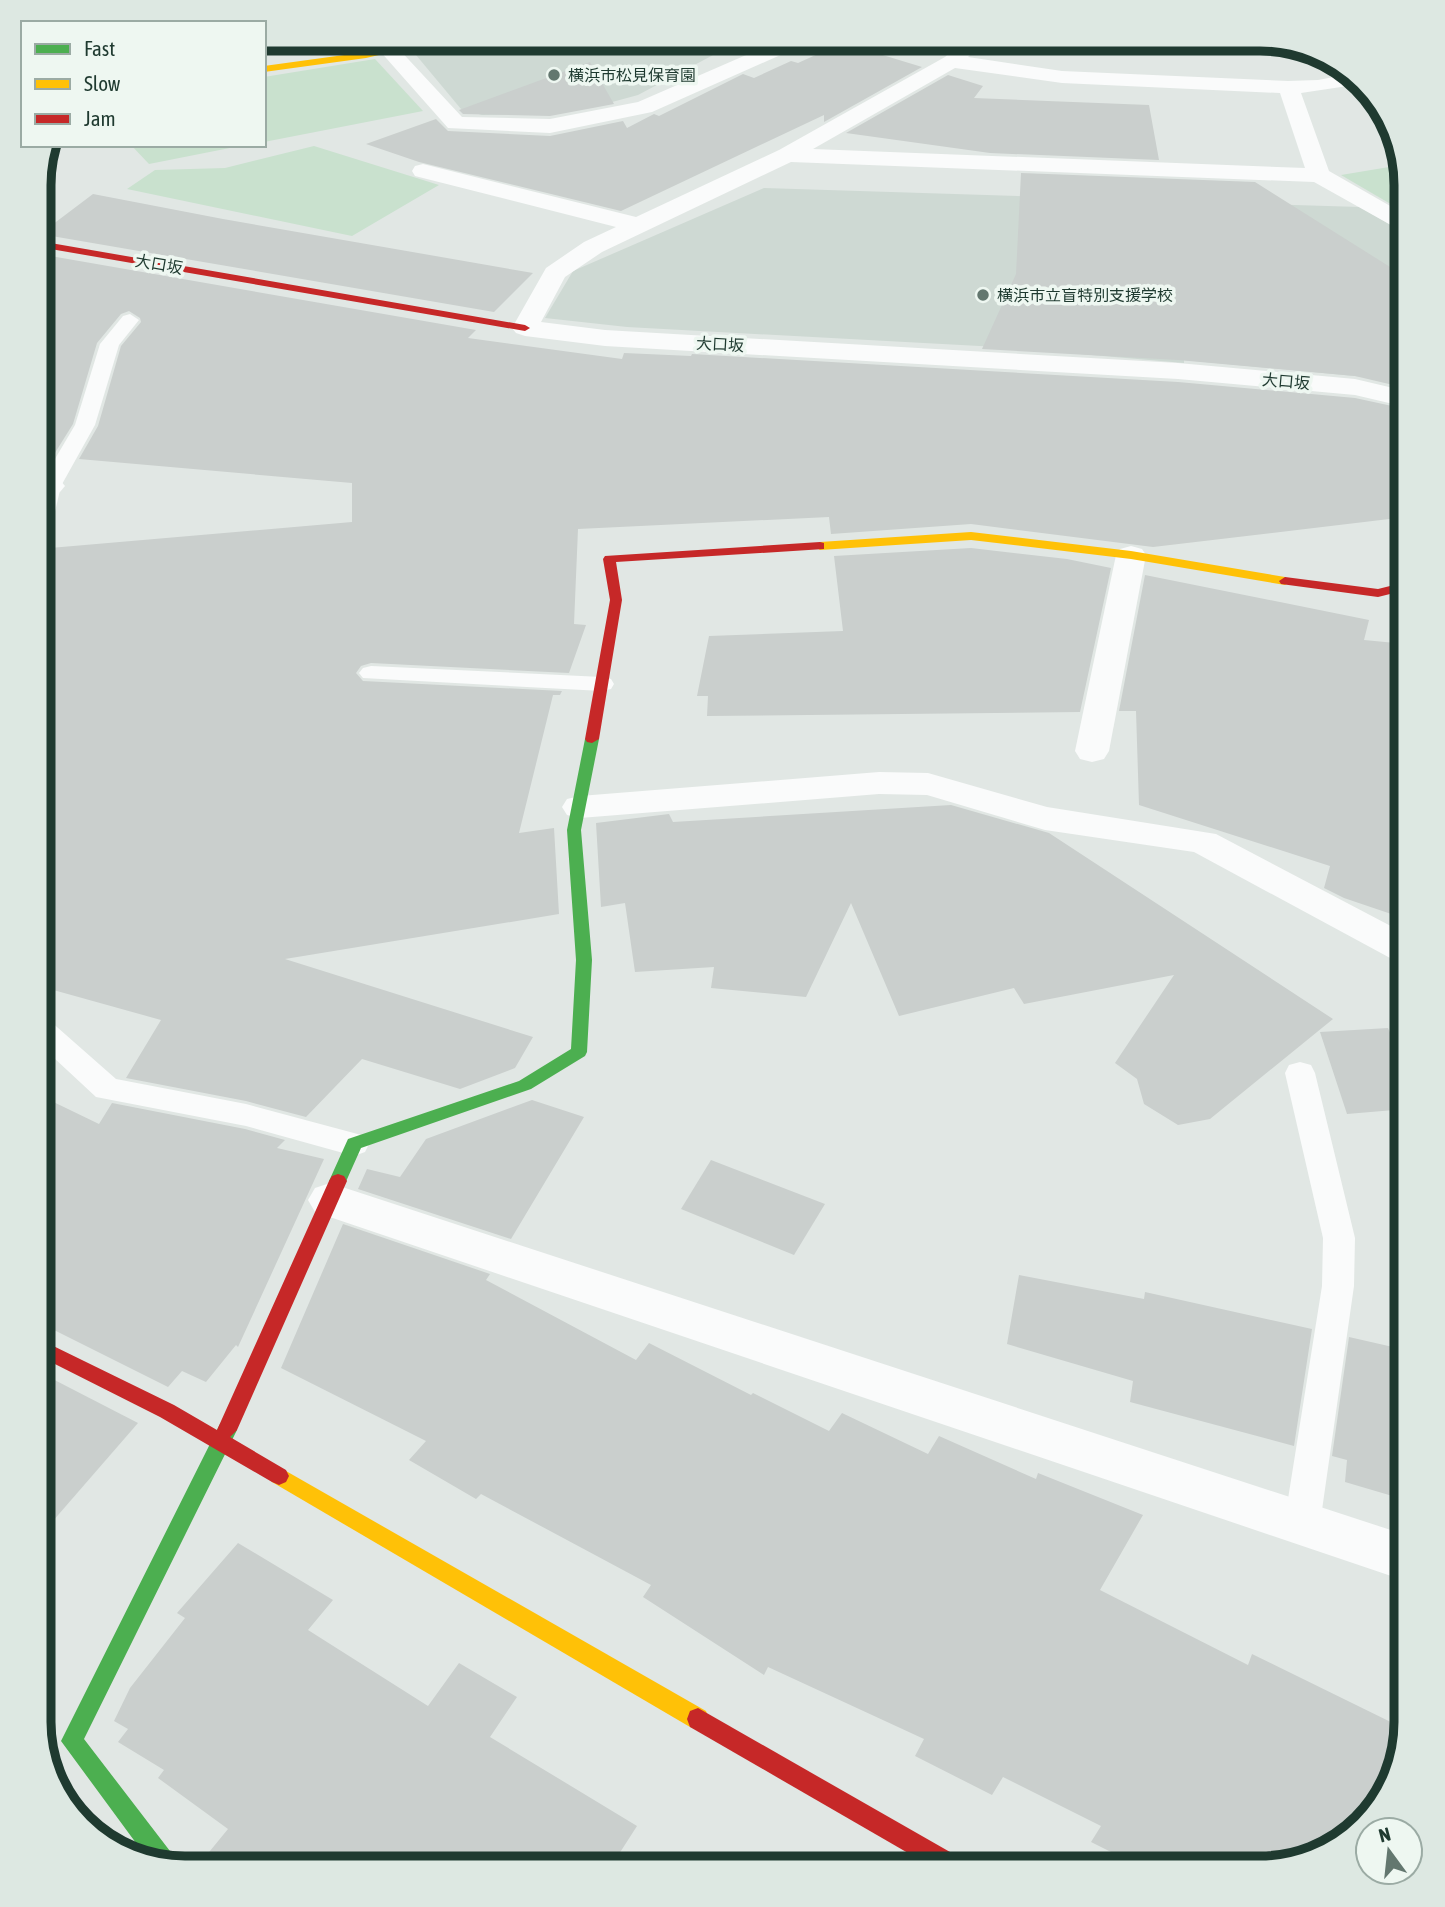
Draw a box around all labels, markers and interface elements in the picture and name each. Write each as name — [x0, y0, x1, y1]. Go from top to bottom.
legend — [21, 21, 266, 147]
text: Fast — [84, 36, 115, 60]
place label: 横浜市松見保育園 — [568, 66, 696, 84]
marker: 横浜市松見保育園 — [546, 67, 562, 83]
text: Slow — [84, 71, 121, 95]
text: Jam — [84, 106, 116, 130]
street label: 大口坂 — [134, 251, 184, 277]
place label: 横浜市立盲特別支援学校 — [997, 286, 1173, 304]
marker: 横浜市立盲特別支援学校 — [975, 287, 991, 303]
street label: 大口坂 — [696, 334, 744, 354]
street label: 大口坂 — [1261, 370, 1311, 392]
north arrow — [1354, 1816, 1424, 1886]
text: N — [1376, 1823, 1393, 1847]

